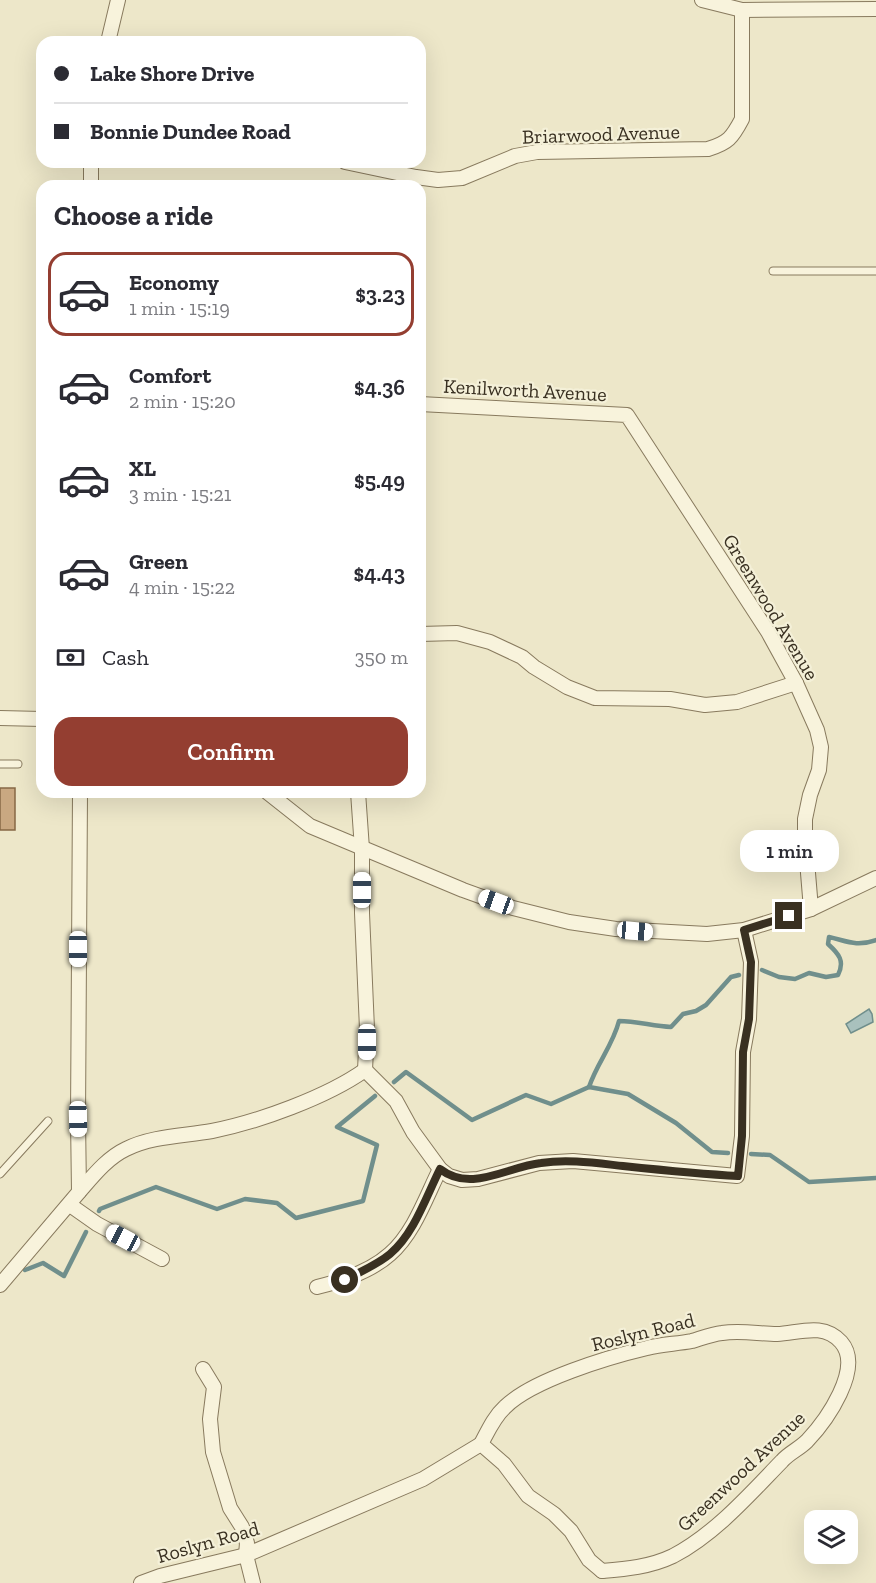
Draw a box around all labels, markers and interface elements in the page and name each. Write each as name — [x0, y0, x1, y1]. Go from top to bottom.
text: Lake Shore Drive — [90, 60, 254, 87]
text: Bonnie Dundee Road — [90, 118, 291, 145]
street label: Briarwood Avenue — [522, 119, 680, 149]
text: Choose a ride — [54, 200, 213, 232]
icon: car — [57, 267, 111, 321]
text: Economy — [129, 269, 219, 296]
text: $3.23 — [355, 281, 405, 308]
text: 1 min · 15:19 — [129, 296, 230, 320]
icon: car — [57, 360, 111, 414]
text: Comfort — [129, 362, 211, 389]
text: $4.36 — [354, 374, 405, 401]
street label: Kenilworth Avenue — [443, 374, 607, 406]
text: 2 min · 15:20 — [129, 389, 236, 413]
icon: car — [57, 453, 111, 507]
text: XL — [129, 455, 156, 482]
text: $5.49 — [354, 467, 405, 494]
text: 3 min · 15:21 — [129, 482, 232, 506]
street label: Greenwood Avenue — [718, 530, 824, 684]
icon: car — [57, 546, 111, 600]
text: Green — [129, 548, 188, 575]
text: $4.43 — [354, 560, 405, 587]
text: 4 min · 15:22 — [129, 575, 235, 599]
icon: cash — [54, 641, 87, 674]
text: Cash — [102, 644, 149, 671]
text: 350 m — [355, 645, 408, 669]
button: Confirm — [54, 717, 408, 786]
callout: 1 min — [740, 829, 838, 871]
text: 1 min — [766, 839, 813, 863]
car — [353, 872, 371, 908]
car — [476, 887, 516, 917]
route end — [775, 902, 802, 929]
car — [616, 920, 654, 942]
car — [69, 931, 87, 967]
car — [358, 1024, 376, 1060]
car — [69, 1101, 87, 1137]
car — [103, 1222, 143, 1254]
route start — [331, 1266, 358, 1293]
street label: Roslyn Road — [589, 1308, 697, 1356]
street label: Greenwood Avenue — [672, 1406, 810, 1536]
map controls — [804, 1510, 858, 1564]
button: layers — [804, 1510, 858, 1564]
street label: Roslyn Road — [154, 1516, 262, 1568]

